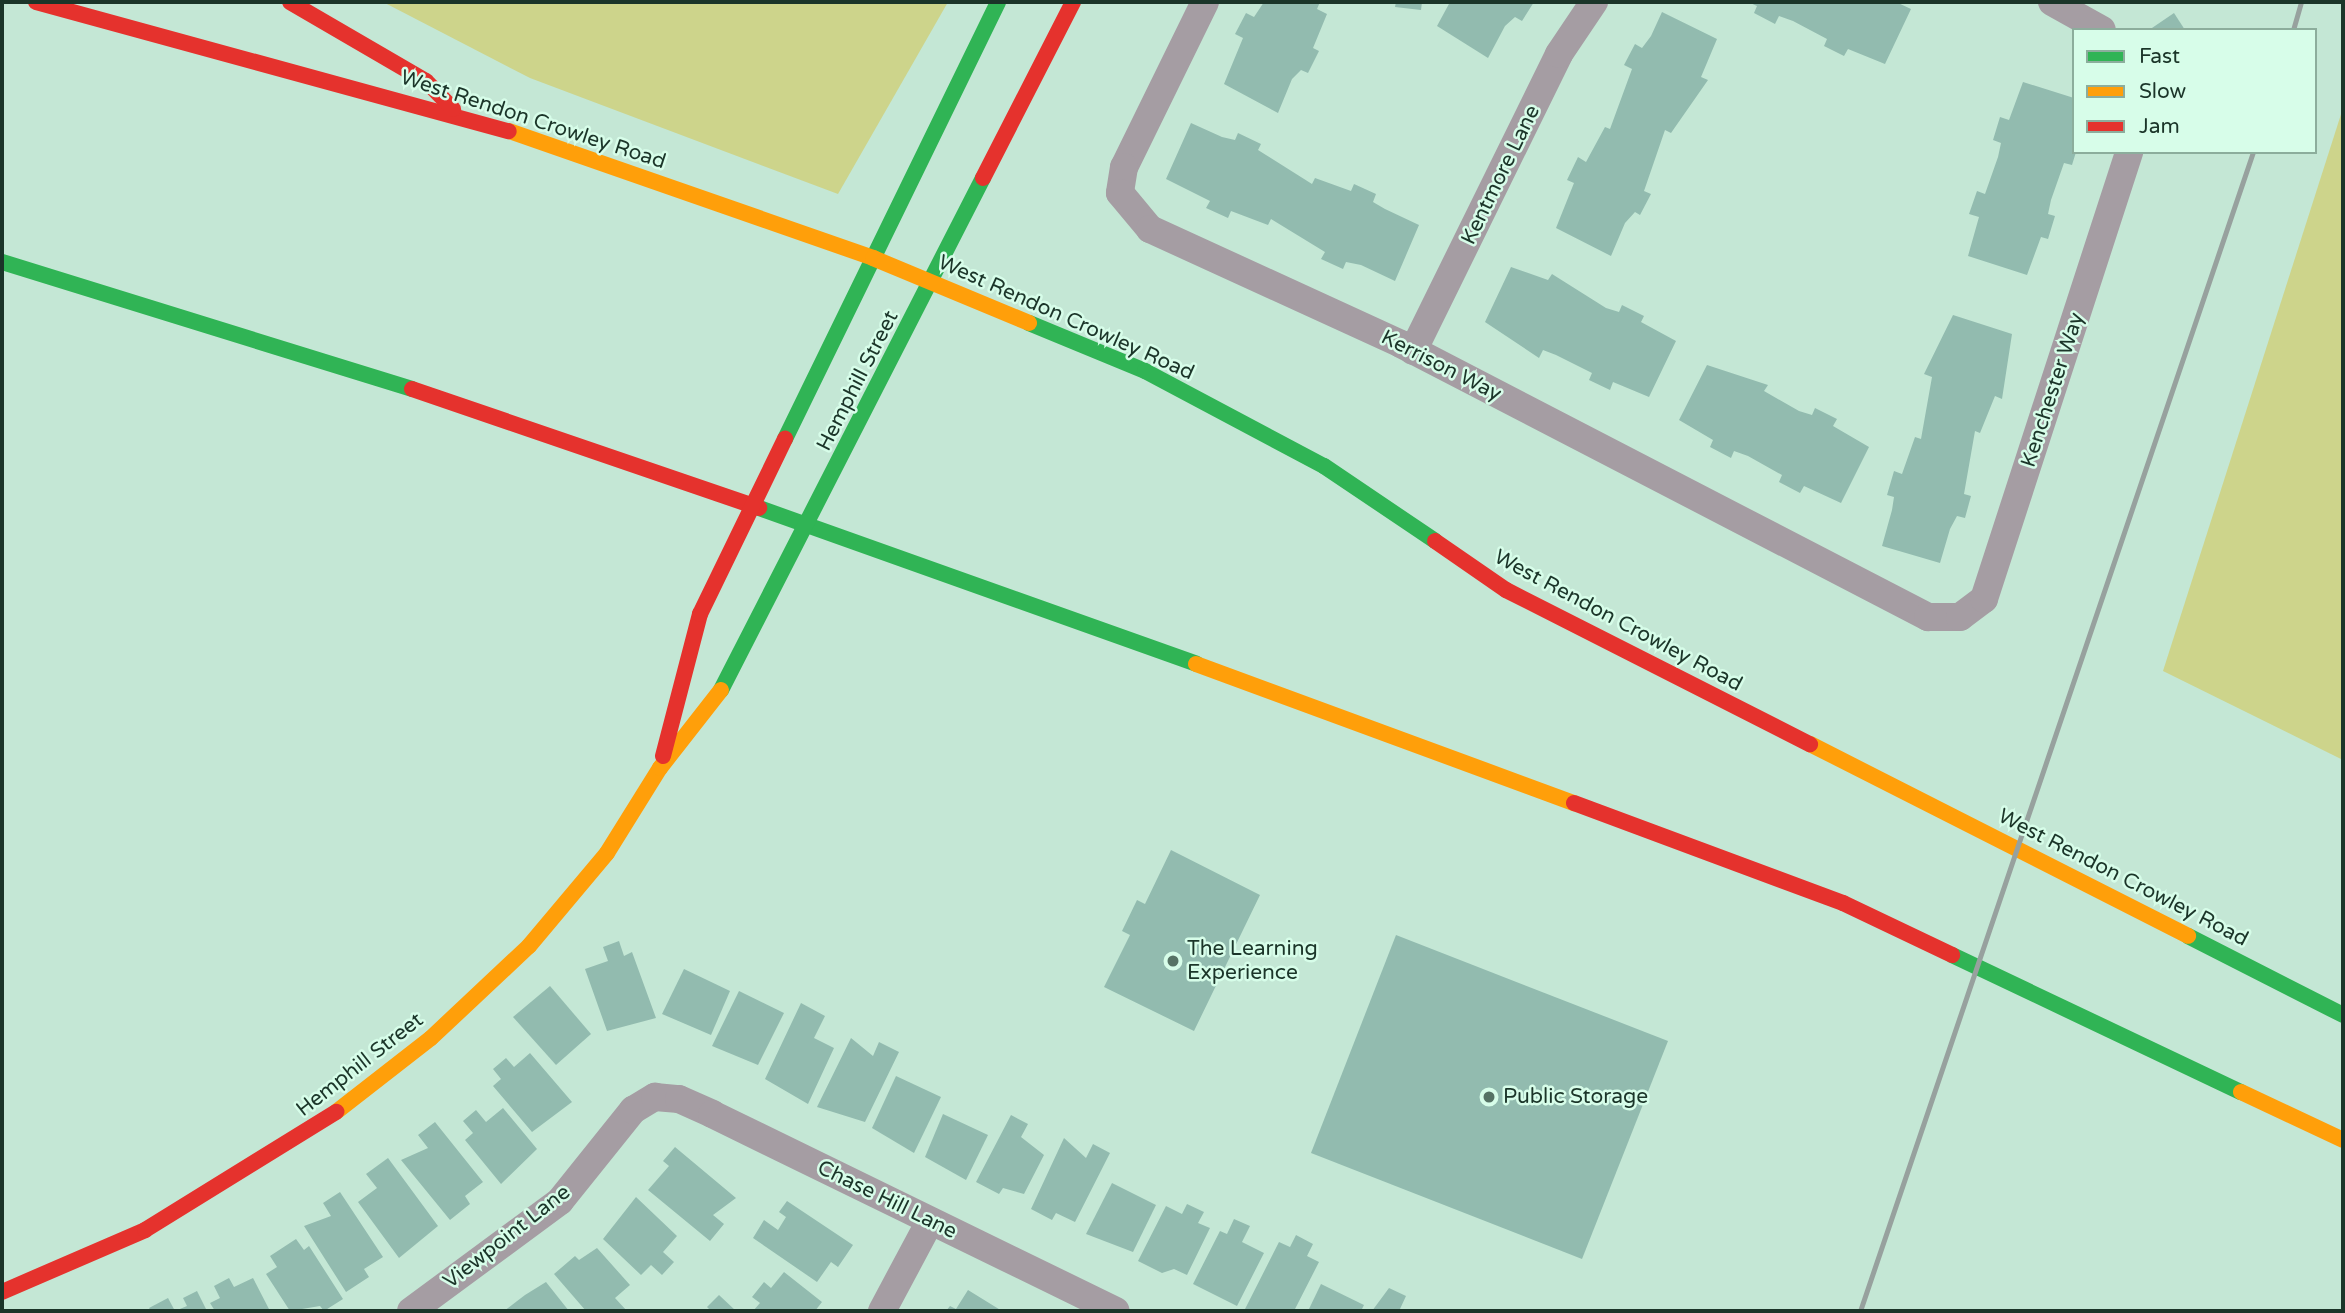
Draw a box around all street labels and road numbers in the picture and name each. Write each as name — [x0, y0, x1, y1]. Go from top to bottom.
street label: West Rendon Crowley Road — [397, 65, 669, 175]
street label: Kentmore Lane — [1456, 101, 1546, 249]
street label: West Rendon Crowley Road — [934, 250, 1198, 386]
street label: Hemphill Street — [812, 307, 904, 455]
street label: Kenchester Way — [2016, 309, 2090, 471]
street label: Kerrison Way — [1377, 325, 1505, 407]
street label: West Rendon Crowley Road — [1490, 545, 1746, 697]
street label: West Rendon Crowley Road — [1994, 804, 2252, 952]
street label: Hemphill Street — [292, 1008, 428, 1122]
street label: Chase Hill Lane — [813, 1155, 961, 1245]
street label: Viewpoint Lane — [439, 1180, 575, 1294]

